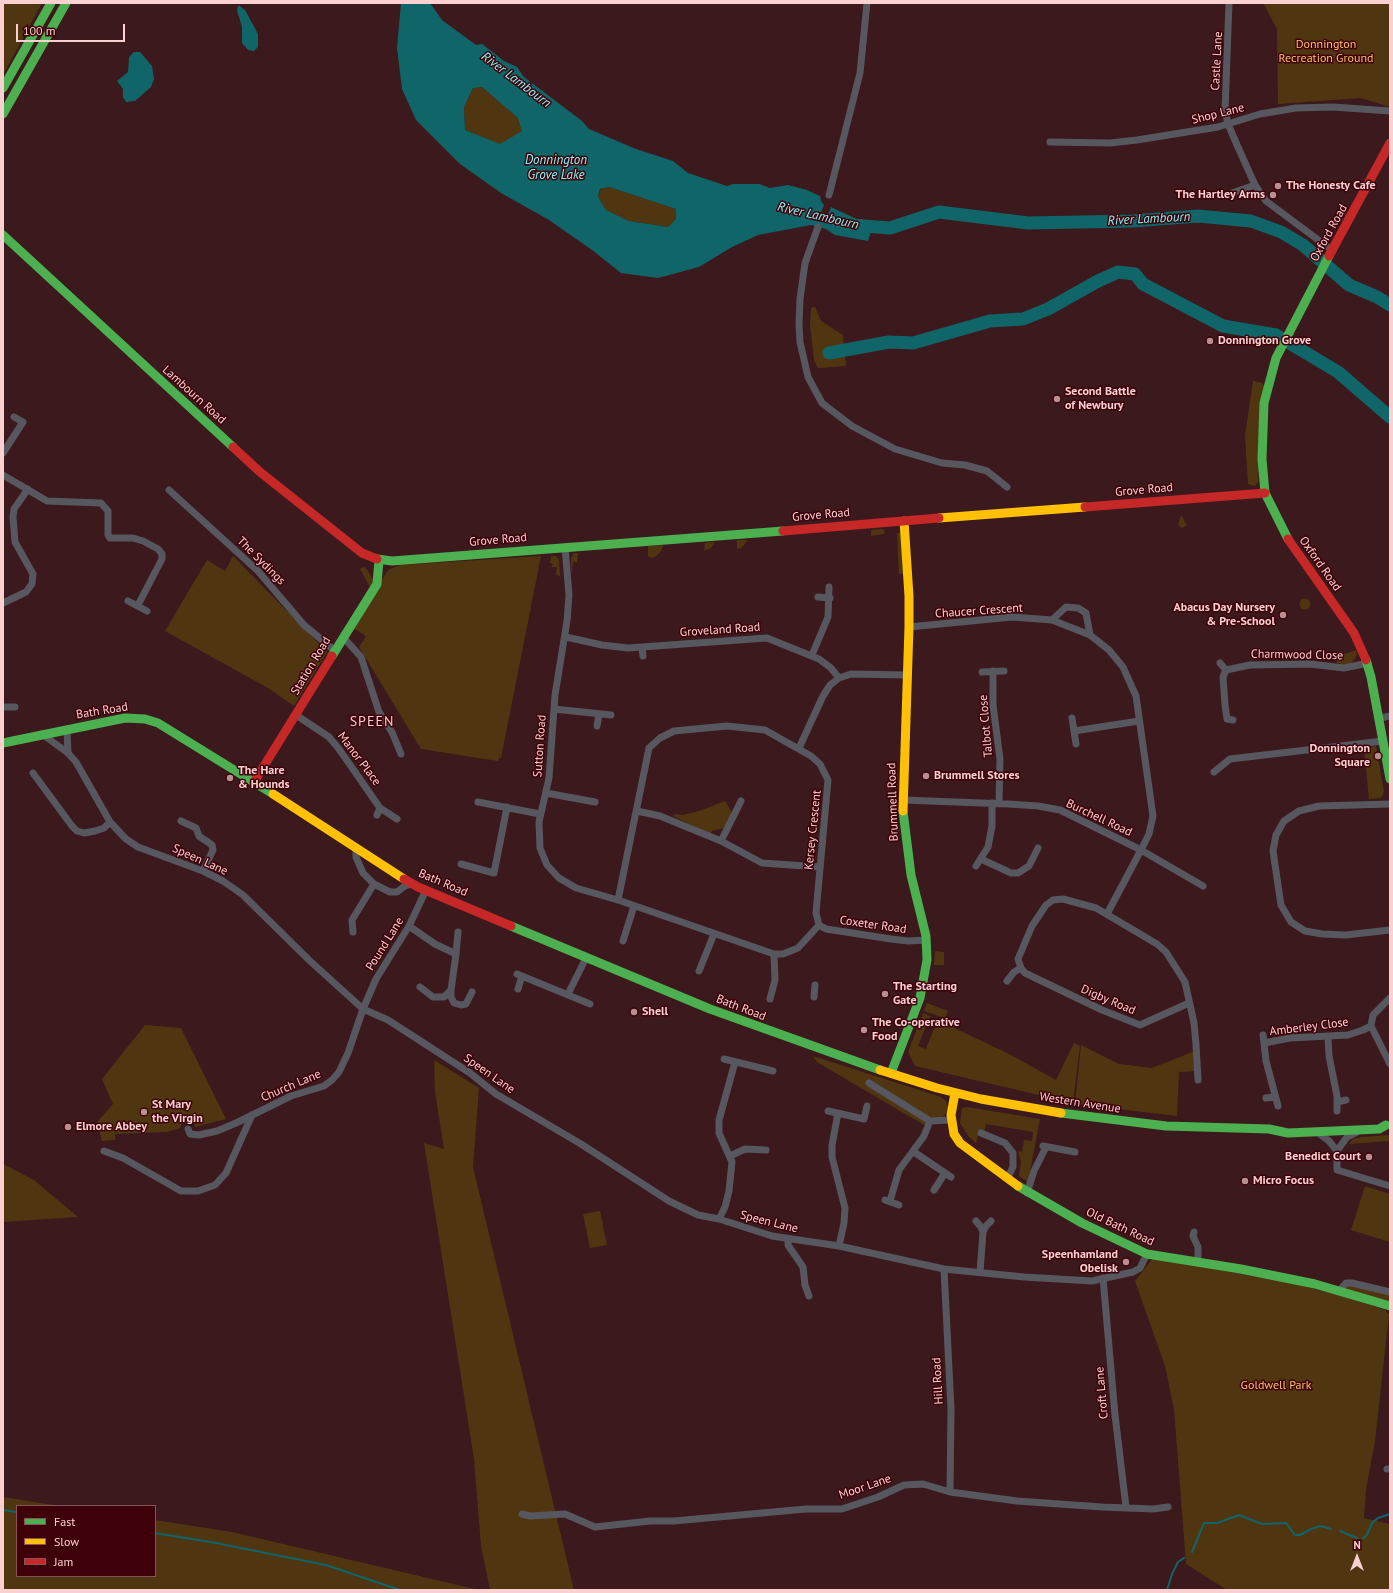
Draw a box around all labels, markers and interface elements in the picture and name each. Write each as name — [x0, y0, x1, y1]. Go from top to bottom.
scale bar — [18, 16, 127, 42]
text: 100 m — [23, 23, 56, 38]
street label: Castle Lane — [1208, 31, 1226, 91]
park label: Donnington Recreation Ground — [1279, 38, 1373, 66]
water label: River Lambourn — [478, 49, 554, 111]
street label: Shop Lane — [1190, 101, 1246, 127]
water label: Donnington Grove Lake — [525, 152, 587, 183]
place label: The Honesty Cafe — [1286, 179, 1376, 193]
marker: The Honesty Cafe — [1273, 181, 1283, 191]
place label: The Hartley Arms — [1176, 188, 1265, 202]
marker: The Hartley Arms — [1268, 190, 1278, 200]
water label: River Lambourn — [776, 199, 860, 233]
street label: Oxford Road — [1307, 202, 1351, 264]
water label: River Lambourn — [1107, 209, 1191, 229]
place label: Donnington Grove — [1218, 334, 1311, 348]
marker: Donnington Grove — [1205, 336, 1215, 346]
street label: Lambourn Road — [159, 363, 229, 427]
place label: Second Battle of Newbury — [1065, 385, 1136, 413]
marker: Second Battle of Newbury — [1052, 394, 1062, 404]
street label: Grove Road — [1114, 480, 1174, 500]
street label: Grove Road — [791, 505, 851, 525]
street label: Grove Road — [468, 530, 528, 550]
street label: The Sydings — [234, 534, 288, 588]
street label: Oxford Road — [1296, 534, 1344, 594]
street label: Chaucer Crescent — [935, 601, 1023, 621]
place label: Abacus Day Nursery & Pre-School — [1173, 601, 1275, 629]
marker: Abacus Day Nursery & Pre-School — [1278, 610, 1288, 620]
street label: Groveland Road — [679, 620, 761, 640]
street label: Station Road — [288, 634, 334, 698]
street label: Charmwood Close — [1251, 647, 1343, 663]
street label: Talbot Close — [976, 694, 996, 758]
street label: Bath Road — [75, 700, 129, 722]
district label: SPEEN — [350, 714, 394, 730]
street label: Sutton Road — [531, 714, 549, 778]
street label: Manor Place — [334, 729, 384, 789]
place label: Donnington Square — [1309, 742, 1370, 770]
marker: Donnington Square — [1373, 751, 1383, 761]
street label: Brummell Road — [884, 762, 902, 842]
place label: The Hare & Hounds — [238, 764, 290, 792]
place label: Brummell Stores — [934, 769, 1020, 783]
marker: Brummell Stores — [921, 771, 931, 781]
marker: The Hare & Hounds — [225, 773, 235, 783]
street label: Kersey Crescent — [802, 789, 824, 871]
street label: Burchell Road — [1064, 796, 1134, 840]
street label: Speen Lane — [170, 841, 230, 879]
street label: Bath Road — [416, 866, 470, 900]
street label: Coxeter Road — [839, 913, 907, 937]
street label: Pound Lane — [363, 915, 407, 973]
place label: The Starting Gate — [893, 980, 957, 1008]
street label: Digby Road — [1078, 982, 1138, 1018]
marker: The Starting Gate — [880, 989, 890, 999]
street label: Bath Road — [714, 992, 768, 1024]
place label: Shell — [642, 1005, 668, 1019]
marker: Shell — [629, 1007, 639, 1017]
street label: Amberley Close — [1269, 1015, 1349, 1039]
place label: The Co-operative Food — [872, 1016, 960, 1044]
marker: The Co-operative Food — [859, 1025, 869, 1035]
street label: Speen Lane — [461, 1051, 517, 1097]
street label: Church Lane — [259, 1067, 323, 1105]
street label: Western Avenue — [1038, 1089, 1122, 1117]
place label: St Mary the Virgin — [152, 1098, 203, 1126]
marker: St Mary the Virgin — [139, 1107, 149, 1117]
place label: Elmore Abbey — [76, 1120, 147, 1134]
marker: Elmore Abbey — [63, 1122, 73, 1132]
place label: Benedict Court — [1285, 1150, 1361, 1164]
marker: Benedict Court — [1364, 1152, 1374, 1162]
place label: Micro Focus — [1253, 1174, 1314, 1188]
marker: Micro Focus — [1240, 1176, 1250, 1186]
street label: Old Bath Road — [1084, 1205, 1156, 1249]
street label: Speen Lane — [739, 1208, 799, 1236]
place label: Speenhamland Obelisk — [1042, 1248, 1118, 1276]
marker: Speenhamland Obelisk — [1121, 1257, 1131, 1267]
street label: Hill Road — [930, 1357, 946, 1405]
street label: Croft Lane — [1093, 1366, 1111, 1420]
park label: Goldwell Park — [1241, 1379, 1311, 1393]
street label: Moor Lane — [837, 1471, 893, 1503]
legend — [16, 1505, 156, 1577]
text: Fast — [54, 1514, 75, 1529]
text: Slow — [54, 1534, 79, 1549]
north arrow — [1337, 1537, 1377, 1577]
text: N — [1353, 1538, 1361, 1552]
text: Jam — [54, 1554, 73, 1569]

